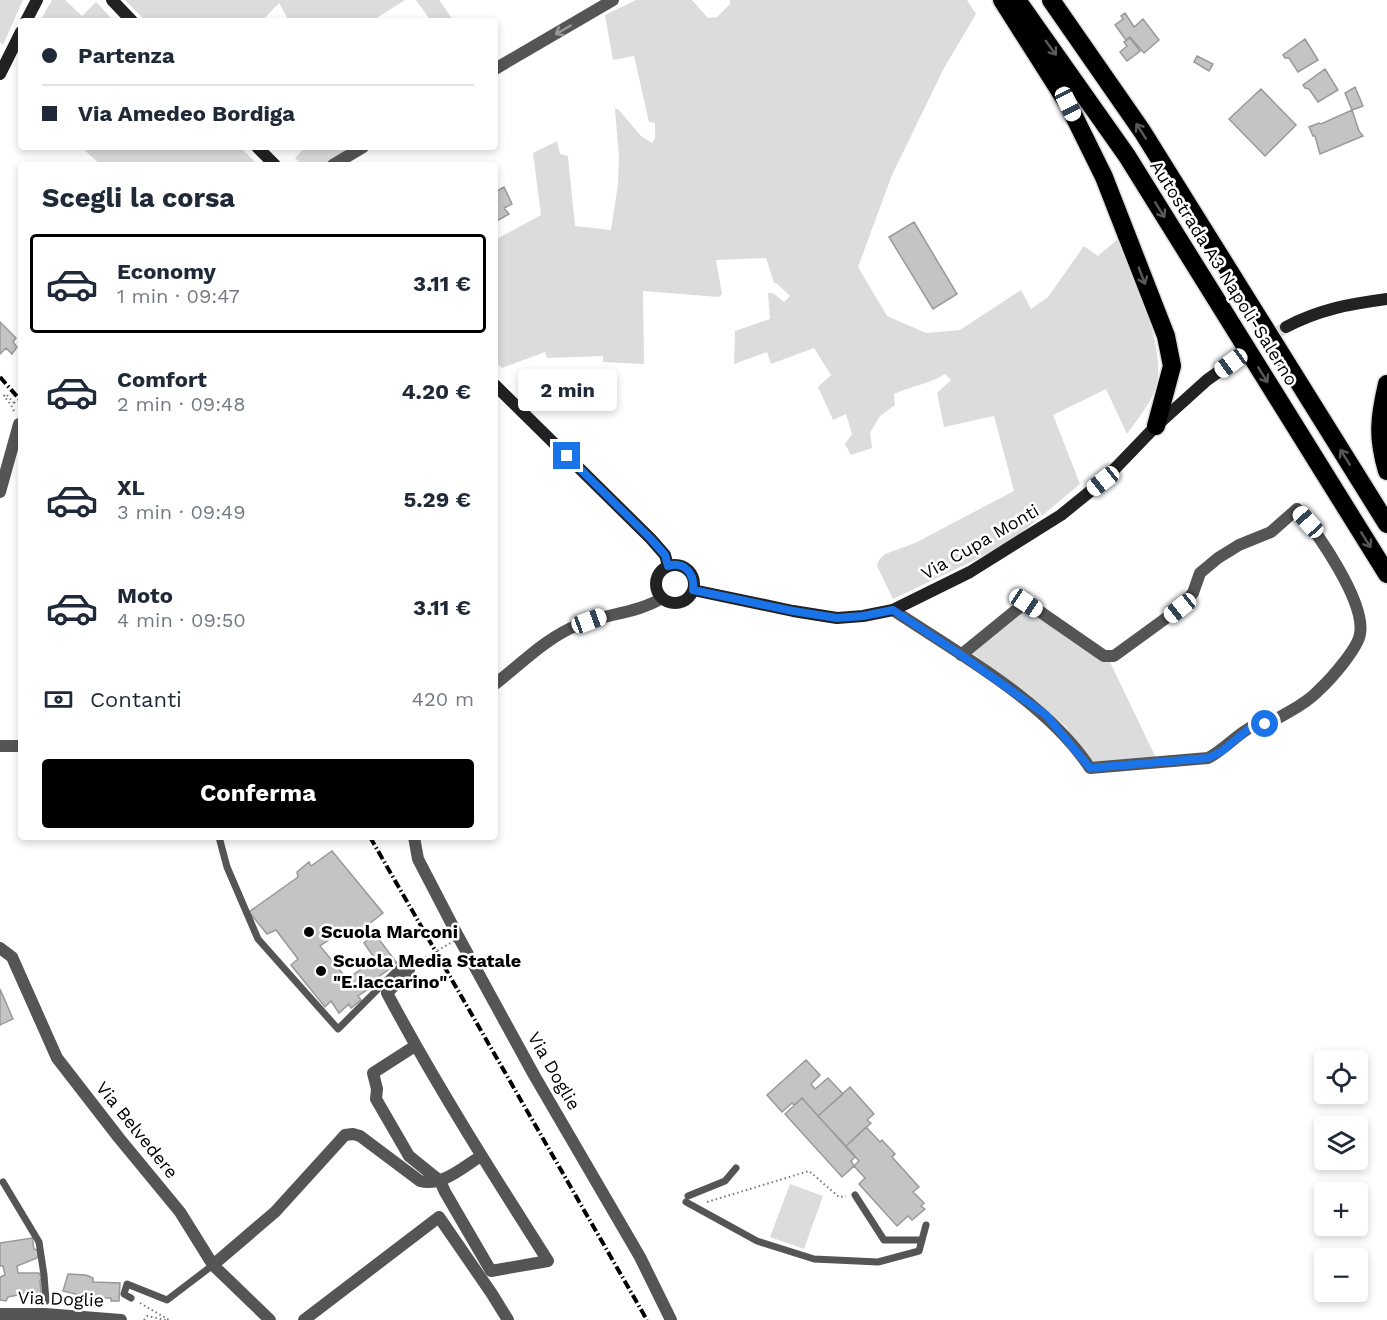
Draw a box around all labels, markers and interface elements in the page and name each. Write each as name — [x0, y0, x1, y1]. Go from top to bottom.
one-way arrow — [554, 24, 571, 36]
one-way arrow — [1045, 39, 1057, 55]
text: Partenza — [78, 43, 175, 68]
car — [1052, 84, 1084, 124]
text: Via Amedeo Bordiga — [78, 101, 295, 126]
one-way arrow — [1135, 123, 1147, 140]
street label: Autostrada A3 Napoli-Salerno — [1146, 156, 1303, 389]
text: Scegli la corsa — [42, 182, 235, 214]
one-way arrow — [1154, 201, 1166, 218]
icon: car — [45, 257, 99, 311]
text: Economy — [117, 259, 216, 284]
one-way arrow — [1137, 266, 1148, 285]
text: 3.11 € — [413, 271, 471, 296]
text: 1 min · 09:47 — [117, 284, 240, 308]
car — [1211, 345, 1251, 381]
icon: car — [45, 365, 99, 419]
one-way arrow — [1257, 366, 1269, 383]
text: Comfort — [117, 367, 207, 392]
callout: 2 min — [518, 369, 616, 411]
text: 2 min — [540, 378, 595, 402]
text: 4.20 € — [401, 379, 471, 404]
text: 2 min · 09:48 — [117, 392, 246, 416]
route end — [553, 442, 580, 469]
one-way arrow — [1339, 449, 1351, 466]
car — [1083, 463, 1123, 499]
icon: car — [45, 473, 99, 527]
text: XL — [117, 475, 145, 500]
text: 5.29 € — [403, 487, 471, 512]
street label: Via Cupa Monti — [917, 499, 1042, 584]
text: 3 min · 09:49 — [117, 500, 246, 524]
car — [1289, 503, 1327, 541]
one-way arrow — [1360, 532, 1373, 549]
icon: car — [45, 581, 99, 635]
text: Moto — [117, 583, 173, 608]
car — [1006, 585, 1046, 621]
car — [1160, 590, 1200, 626]
text: 3.11 € — [413, 595, 471, 620]
car — [569, 606, 609, 636]
text: 4 min · 09:50 — [117, 608, 246, 632]
icon: cash — [42, 683, 75, 716]
text: Contanti — [90, 687, 182, 712]
text: 420 m — [412, 687, 474, 711]
route start — [1251, 710, 1278, 737]
button: Conferma — [42, 759, 474, 828]
place label: Scuola Marconi — [321, 921, 458, 942]
marker: Scuola Marconi — [302, 925, 316, 939]
place label: Scuola Media Statale "E.Iaccarino" — [333, 950, 521, 992]
marker: Scuola Media Statale "E.Iaccarino" — [314, 964, 328, 978]
street label: Via Doglie — [524, 1028, 585, 1113]
map controls — [1314, 1050, 1368, 1302]
button: locate — [1314, 1050, 1368, 1104]
street label: Via Belvedere — [92, 1077, 183, 1182]
button: layers — [1314, 1116, 1368, 1170]
button: + — [1314, 1182, 1368, 1236]
button: − — [1314, 1248, 1368, 1302]
street label: Via Doglie — [17, 1286, 105, 1311]

